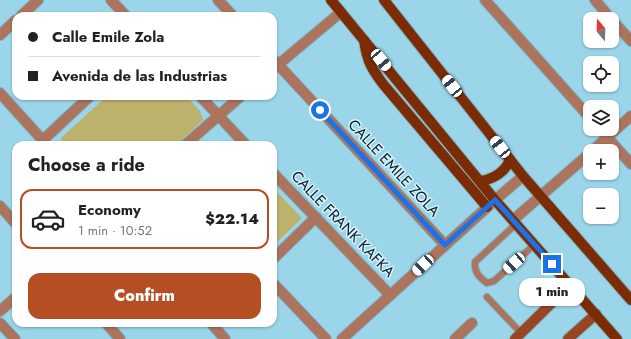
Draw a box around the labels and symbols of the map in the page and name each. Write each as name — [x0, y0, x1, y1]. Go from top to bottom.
north arrow — [583, 12, 619, 48]
car — [369, 47, 393, 73]
car — [440, 73, 464, 99]
route start — [311, 101, 329, 119]
street label: CALLE EMILE ZOLA — [343, 114, 445, 222]
car — [488, 134, 512, 160]
street label: CALLE FRANK KAFKA — [286, 166, 400, 282]
car — [501, 251, 527, 275]
car — [410, 252, 436, 278]
route end — [543, 255, 561, 273]
callout: 1 min — [519, 278, 585, 306]

